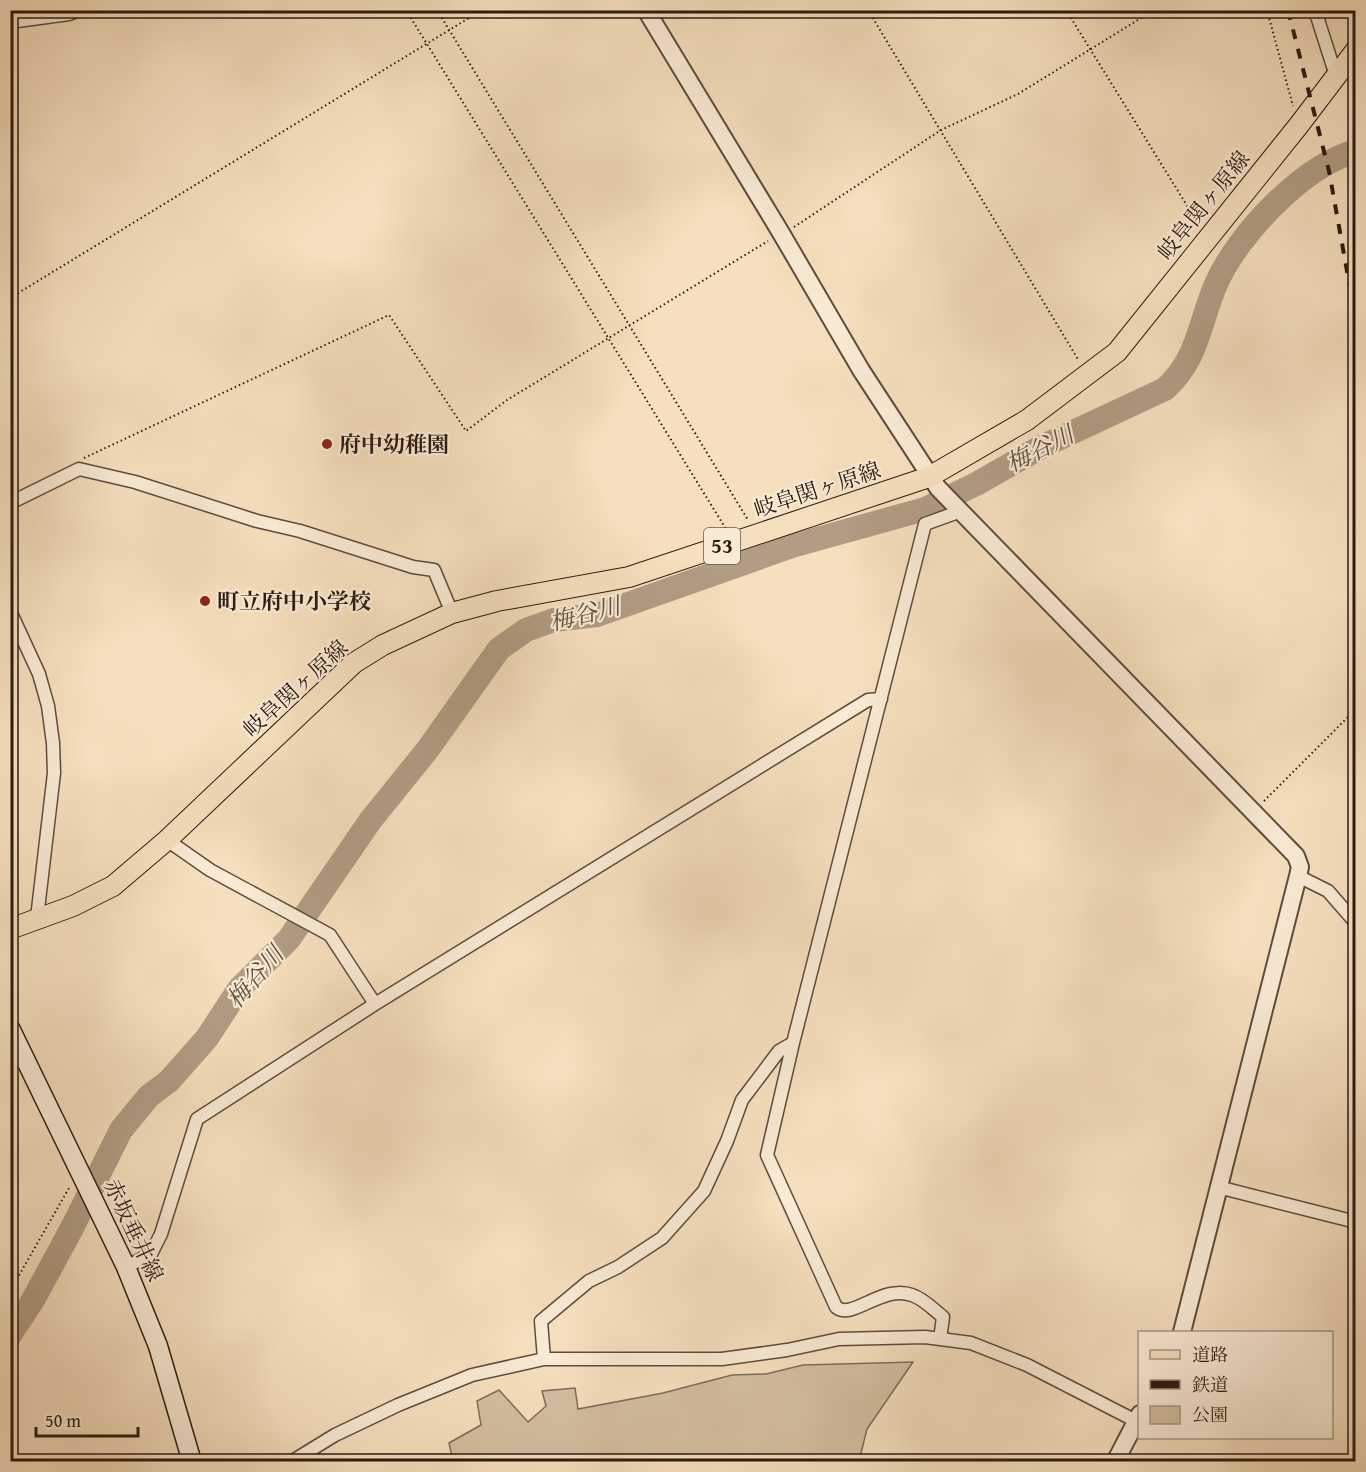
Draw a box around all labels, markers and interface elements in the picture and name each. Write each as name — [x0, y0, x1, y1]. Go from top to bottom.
street label: 岐阜関ヶ原線 — [1149, 144, 1257, 266]
water label: 梅谷川 — [1000, 415, 1082, 480]
place label: 府中幼稚園 — [339, 428, 449, 460]
marker: 府中幼稚園 — [320, 437, 334, 451]
street label: 岐阜関ヶ原線 — [749, 453, 885, 525]
road number: 53 — [704, 528, 740, 564]
place label: 町立府中小学校 — [217, 585, 371, 617]
water label: 梅谷川 — [546, 587, 627, 639]
marker: 町立府中小学校 — [198, 594, 212, 608]
street label: 岐阜関ヶ原線 — [235, 632, 355, 744]
water label: 梅谷川 — [218, 936, 293, 1015]
street label: 赤坂垂井線 — [96, 1173, 172, 1287]
legend — [1138, 1331, 1333, 1439]
text: 道路 — [1192, 1341, 1228, 1368]
text: 鉄道 — [1192, 1371, 1228, 1398]
scale bar — [36, 1400, 138, 1438]
text: 公園 — [1192, 1401, 1228, 1428]
text: 50 m — [45, 1407, 81, 1434]

